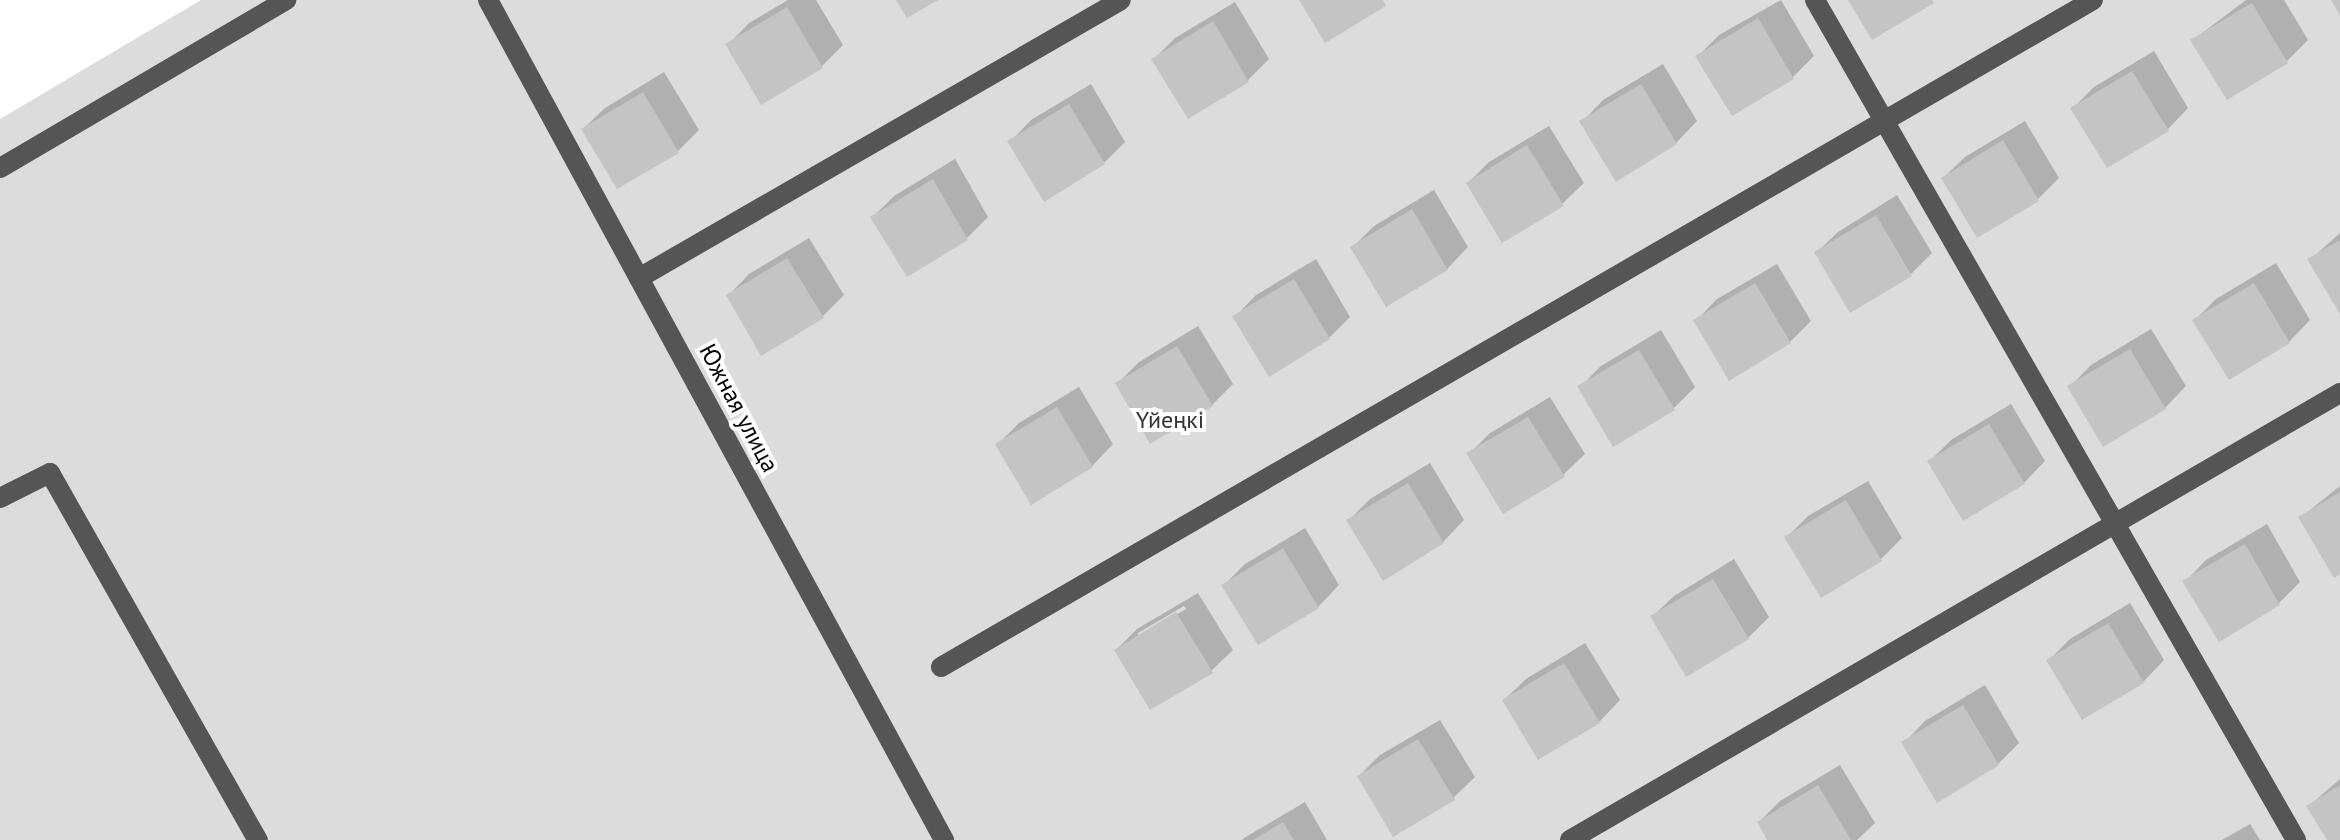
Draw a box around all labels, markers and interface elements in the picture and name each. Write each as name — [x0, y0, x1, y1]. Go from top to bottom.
street label: Южная улица — [693, 339, 785, 477]
park label: Үйеңкі — [1136, 406, 1204, 434]

